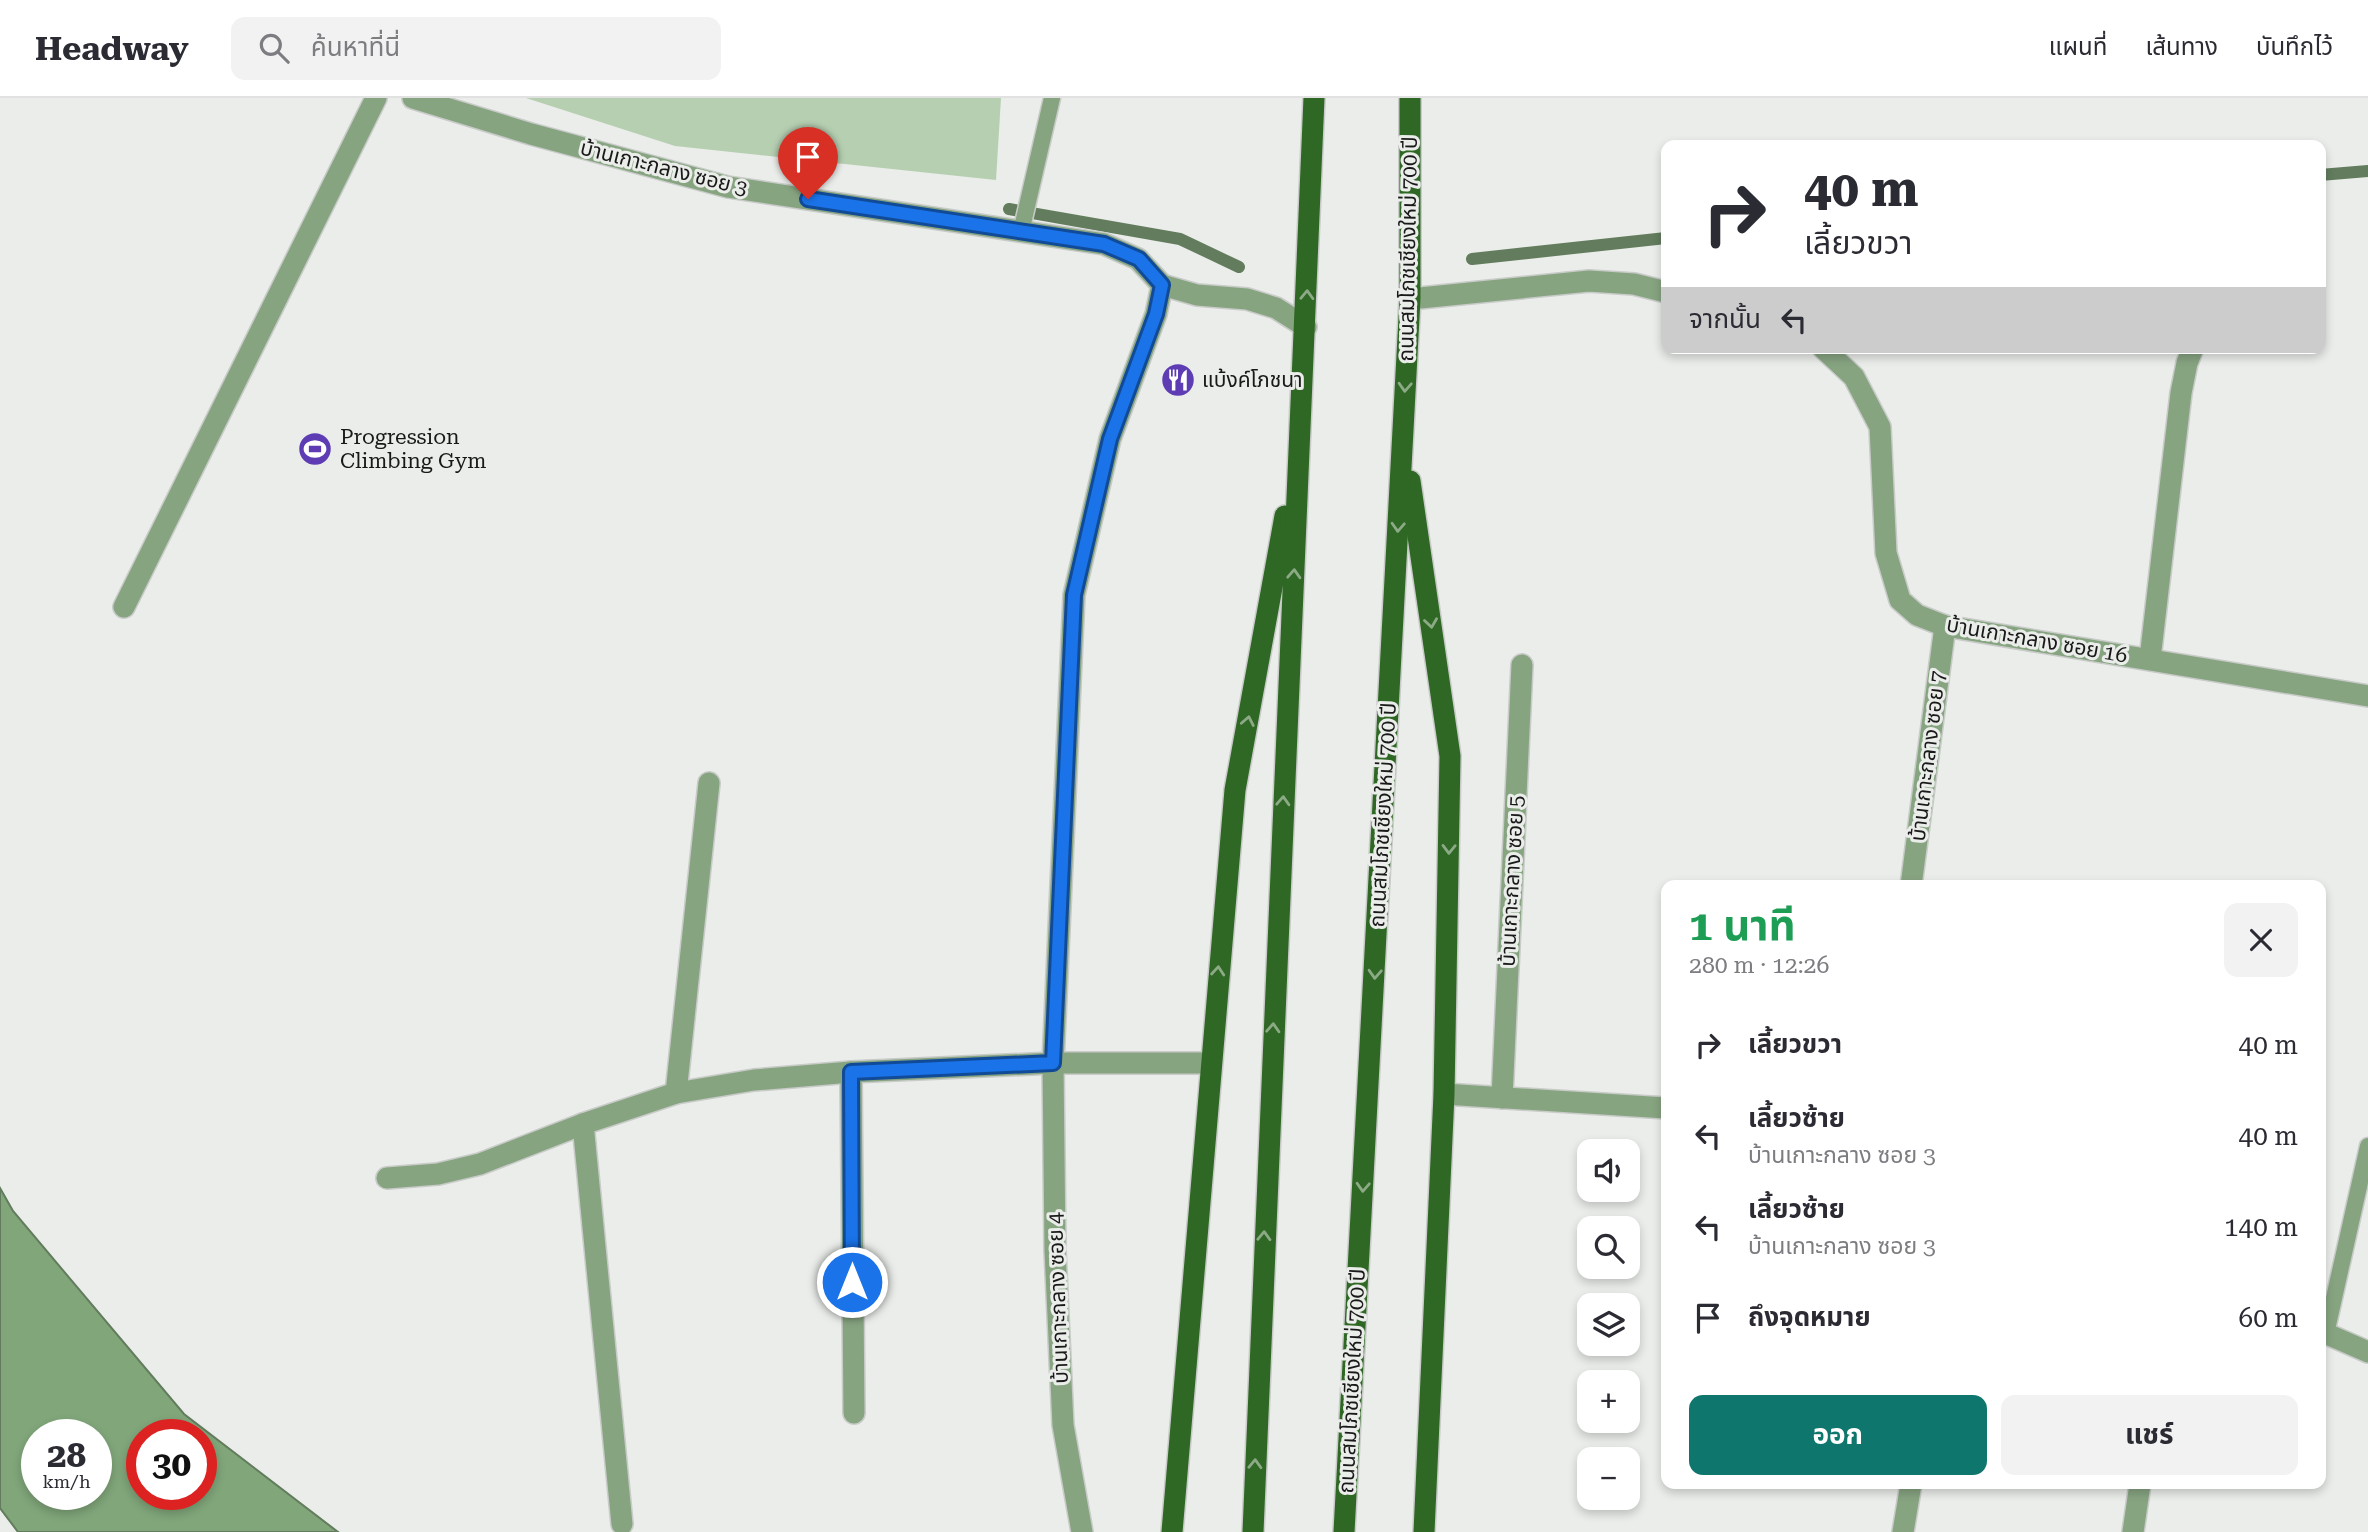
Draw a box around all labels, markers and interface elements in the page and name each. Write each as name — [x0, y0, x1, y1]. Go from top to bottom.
search box — [231, 17, 721, 80]
text: Headway — [35, 29, 189, 68]
icon: search — [255, 29, 293, 67]
text: ค้นหาที่นี่ — [311, 32, 400, 62]
text: แผนที่ — [2049, 33, 2107, 61]
text: เส้นทาง — [2145, 33, 2218, 61]
text: บันทึกไว้ — [2256, 33, 2333, 61]
pin — [778, 127, 838, 199]
street label: บ้านเกาะกลาง ซอย 3 — [578, 136, 750, 200]
street label: ถนนสมโภชเชียงใหม่ 700 ปี — [1394, 136, 1422, 362]
icon: arrive — [789, 138, 827, 176]
text: 40 m — [1804, 161, 1919, 218]
icon: right — [1689, 168, 1780, 259]
text: เลี้ยวขวา — [1804, 224, 1912, 262]
one-way arrow — [1299, 289, 1314, 300]
icon: left — [1775, 301, 1813, 339]
text: จากนั้น — [1689, 304, 1761, 334]
restaurant icon: แบ้งค์โภชนา — [1159, 361, 1197, 399]
place label: แบ้งค์โภชนา — [1202, 368, 1303, 392]
one-way arrow — [1398, 381, 1413, 392]
place label: Progression Climbing Gym — [340, 425, 486, 473]
sports icon: Progression Climbing Gym — [296, 430, 334, 468]
one-way arrow — [1391, 521, 1406, 532]
one-way arrow — [1286, 568, 1301, 579]
street label: บ้านเกาะกลาง ซอย 16 — [1945, 612, 2129, 668]
one-way arrow — [1423, 617, 1438, 629]
street label: บ้านเกาะกลาง ซอย 7 — [1906, 669, 1950, 843]
street label: ถนนสมโภชเชียงใหม่ 700 ปี — [1365, 702, 1401, 928]
one-way arrow — [1239, 715, 1254, 727]
one-way arrow — [1276, 795, 1291, 806]
street label: บ้านเกาะกลาง ซอย 5 — [1496, 795, 1528, 967]
one-way arrow — [1441, 844, 1456, 855]
text: 1 นาที — [1689, 901, 1796, 950]
button: close — [2224, 903, 2298, 977]
text: 280 m · 12:26 — [1689, 952, 1829, 979]
one-way arrow — [1210, 965, 1225, 976]
one-way arrow — [1367, 969, 1382, 980]
one-way arrow — [1265, 1023, 1280, 1034]
icon: right — [1689, 1026, 1727, 1064]
text: เลี้ยวขวา — [1748, 1029, 1842, 1059]
text: 40 m — [2239, 1030, 2298, 1060]
text: เลี้ยวซ้าย — [1748, 1103, 1845, 1133]
icon: left — [1689, 1117, 1727, 1155]
text: 40 m — [2239, 1121, 2298, 1151]
map controls — [1577, 1139, 1640, 1510]
button: sound — [1577, 1139, 1640, 1202]
text: บ้านเกาะกลาง ซอย 3 — [1748, 1142, 1936, 1169]
one-way arrow — [1356, 1182, 1371, 1193]
text: เลี้ยวซ้าย — [1748, 1194, 1845, 1224]
icon: left — [1689, 1208, 1727, 1246]
street label: บ้านเกาะกลาง ซอย 4 — [1043, 1212, 1073, 1384]
text: 140 m — [2224, 1212, 2298, 1242]
button: search — [1577, 1216, 1640, 1279]
one-way arrow — [1257, 1231, 1272, 1242]
text: บ้านเกาะกลาง ซอย 3 — [1748, 1233, 1936, 1260]
position arrow — [815, 1245, 889, 1319]
street label: ถนนสมโภชเชียงใหม่ 700 ปี — [1334, 1268, 1370, 1494]
button: layers — [1577, 1293, 1640, 1356]
icon: arrive — [1689, 1299, 1727, 1337]
text: ถึงจุดหมาย — [1748, 1302, 1871, 1332]
text: 60 m — [2239, 1303, 2298, 1333]
button: + — [1577, 1370, 1640, 1433]
button: ออก — [1689, 1395, 1987, 1475]
button: แชร์ — [2001, 1395, 2298, 1475]
speed limit sign: 30 — [126, 1419, 217, 1510]
text: 28 — [47, 1435, 86, 1476]
button: − — [1577, 1447, 1640, 1510]
one-way arrow — [1248, 1458, 1263, 1469]
text: km/h — [42, 1471, 91, 1492]

